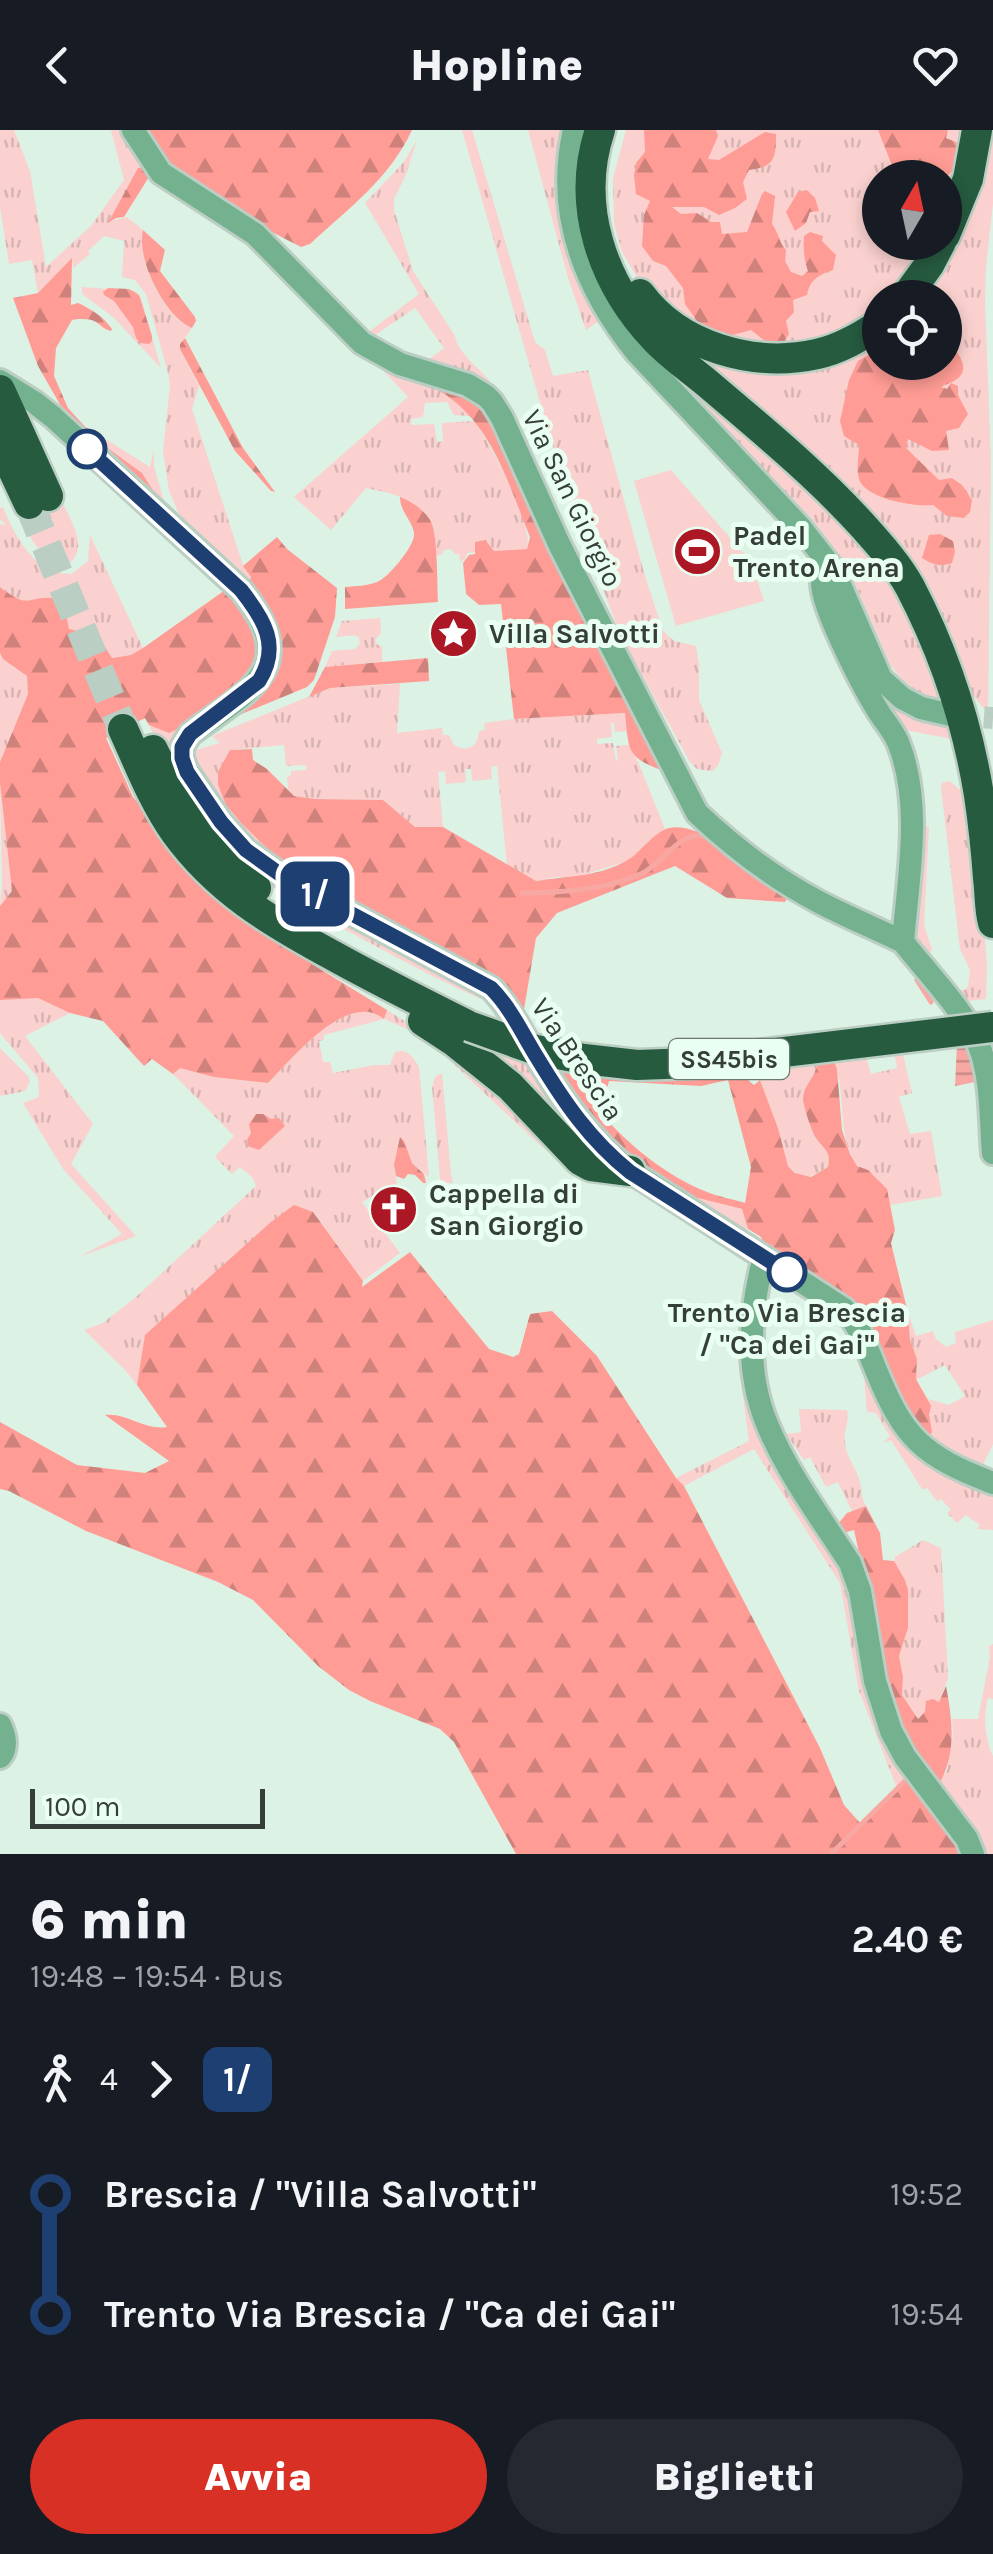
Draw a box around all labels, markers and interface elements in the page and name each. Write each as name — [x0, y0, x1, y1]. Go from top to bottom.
icon: back — [30, 38, 85, 93]
icon: heart — [908, 38, 963, 93]
text: Hopline — [410, 39, 583, 91]
north arrow — [862, 160, 962, 260]
map controls — [862, 160, 962, 380]
button: locate — [862, 280, 962, 380]
street label: Via San Giorgio — [515, 404, 630, 592]
unlabelled marker — [68, 430, 106, 468]
place label: Padel Trento Arena — [733, 519, 900, 584]
sports icon: Padel Trento Arena — [672, 525, 724, 577]
place icon: Villa Salvotti — [428, 607, 480, 659]
place label: Villa Salvotti — [489, 617, 660, 650]
line badge: 1/ — [270, 862, 360, 926]
text: 1/ — [301, 874, 329, 915]
street label: Via Brescia — [524, 992, 631, 1127]
road number: SS45bis — [669, 1039, 789, 1079]
place label: Cappella di San Giorgio — [429, 1177, 584, 1242]
church icon: Cappella di San Giorgio — [368, 1183, 420, 1235]
marker: Trento Via Brescia / "Ca dei Gai" — [768, 1253, 806, 1291]
place label: Trento Via Brescia / "Ca dei Gai" — [668, 1296, 906, 1361]
scale bar — [30, 1784, 265, 1828]
text: 100 m — [45, 1790, 120, 1823]
text: 6 min — [30, 1888, 188, 1952]
text: 2.40 € — [852, 1917, 963, 1962]
text: 19:48 – 19:54 · Bus — [30, 1958, 284, 1995]
icon: walk — [30, 2052, 85, 2107]
icon: forward — [133, 2052, 188, 2107]
text: 1/ — [223, 2059, 252, 2100]
text: 4 — [100, 2061, 118, 2098]
text: Brescia / "Villa Salvotti" — [104, 2172, 537, 2217]
text: 19:52 — [890, 2176, 963, 2213]
text: Trento Via Brescia / "Ca dei Gai" — [104, 2292, 676, 2337]
text: 19:54 — [891, 2296, 963, 2333]
button: Avvia — [30, 2419, 487, 2534]
button: Biglietti — [507, 2419, 963, 2534]

